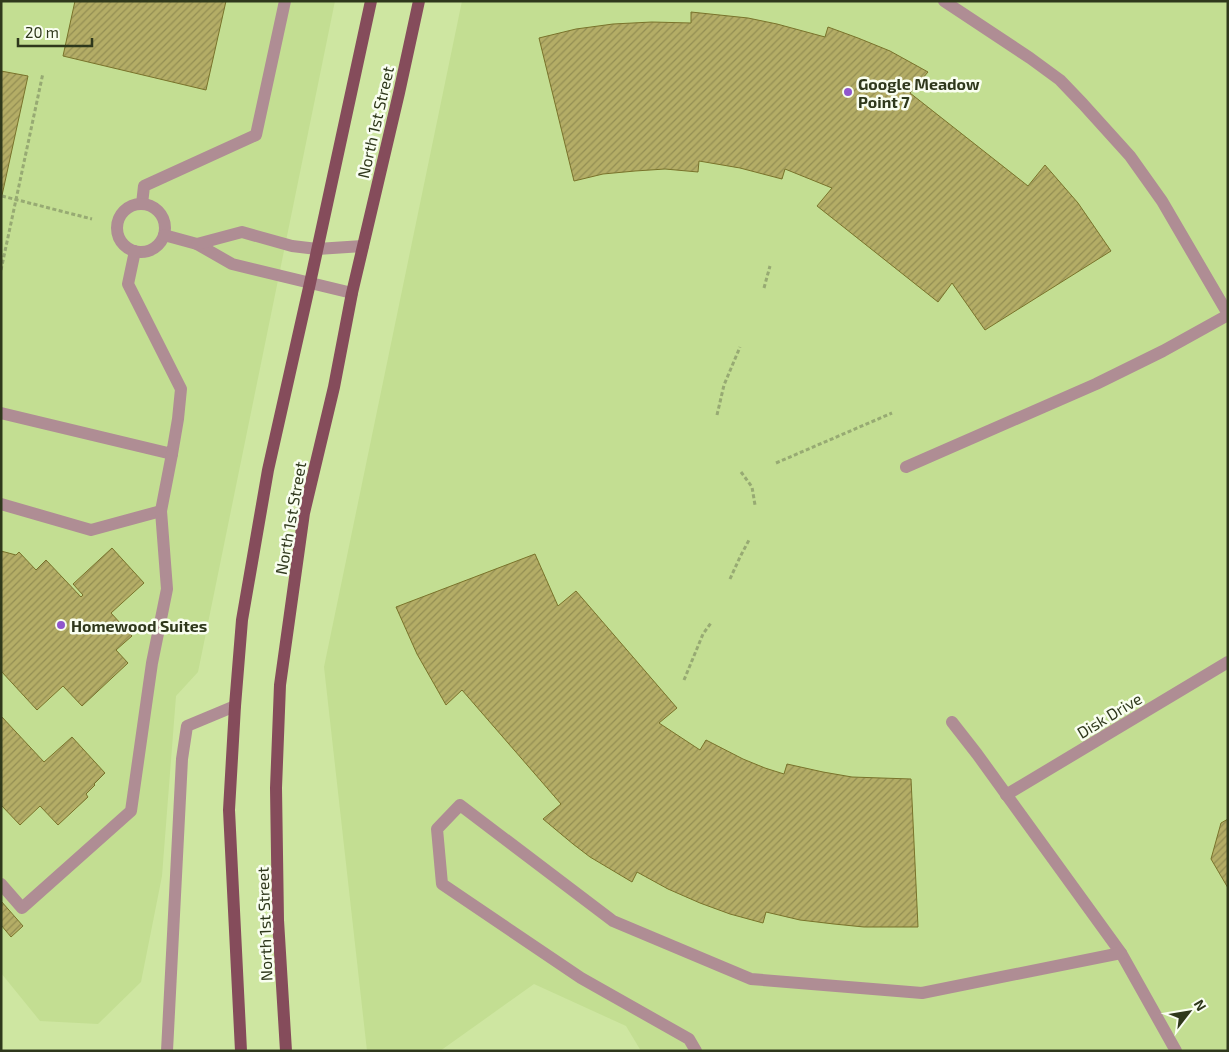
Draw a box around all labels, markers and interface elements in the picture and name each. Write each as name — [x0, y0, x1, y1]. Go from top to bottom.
scale bar — [18, 15, 91, 47]
text: 20 m — [25, 23, 59, 41]
street label: North 1st Street — [353, 64, 397, 180]
place label: Google Meadow Point 7 — [858, 74, 980, 111]
marker: Google Meadow Point 7 — [842, 86, 854, 98]
street label: North 1st Street — [271, 460, 309, 576]
place label: Homewood Suites — [71, 616, 207, 635]
marker: Homewood Suites — [55, 619, 67, 631]
street label: Disk Drive — [1073, 688, 1145, 742]
street label: North 1st Street — [253, 867, 275, 981]
north arrow — [1164, 987, 1214, 1037]
text: N — [1191, 996, 1210, 1014]

